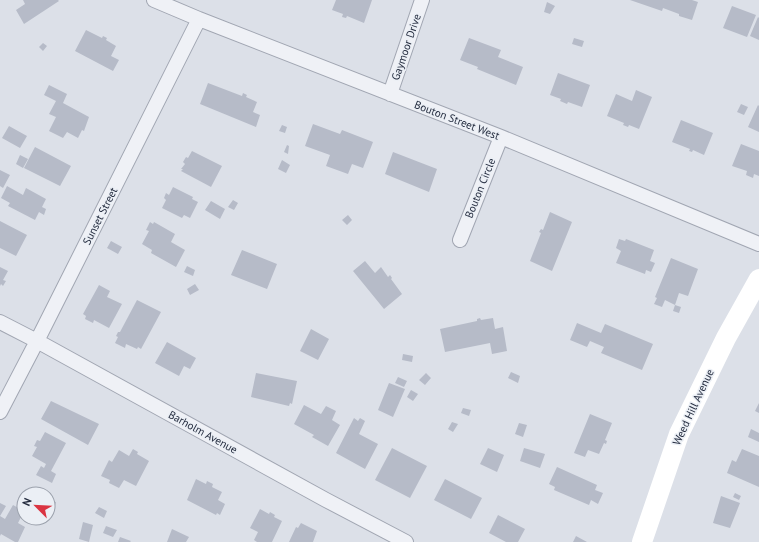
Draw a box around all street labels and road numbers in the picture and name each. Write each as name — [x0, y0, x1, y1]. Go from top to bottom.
street label: Gaymoor Drive — [388, 12, 424, 82]
street label: Bouton Street West — [412, 97, 502, 143]
street label: Bouton Circle — [462, 156, 499, 220]
street label: Sunset Street — [80, 185, 121, 247]
street label: Weed Hill Avenue — [669, 366, 717, 447]
street label: Barholm Avenue — [166, 407, 240, 457]

